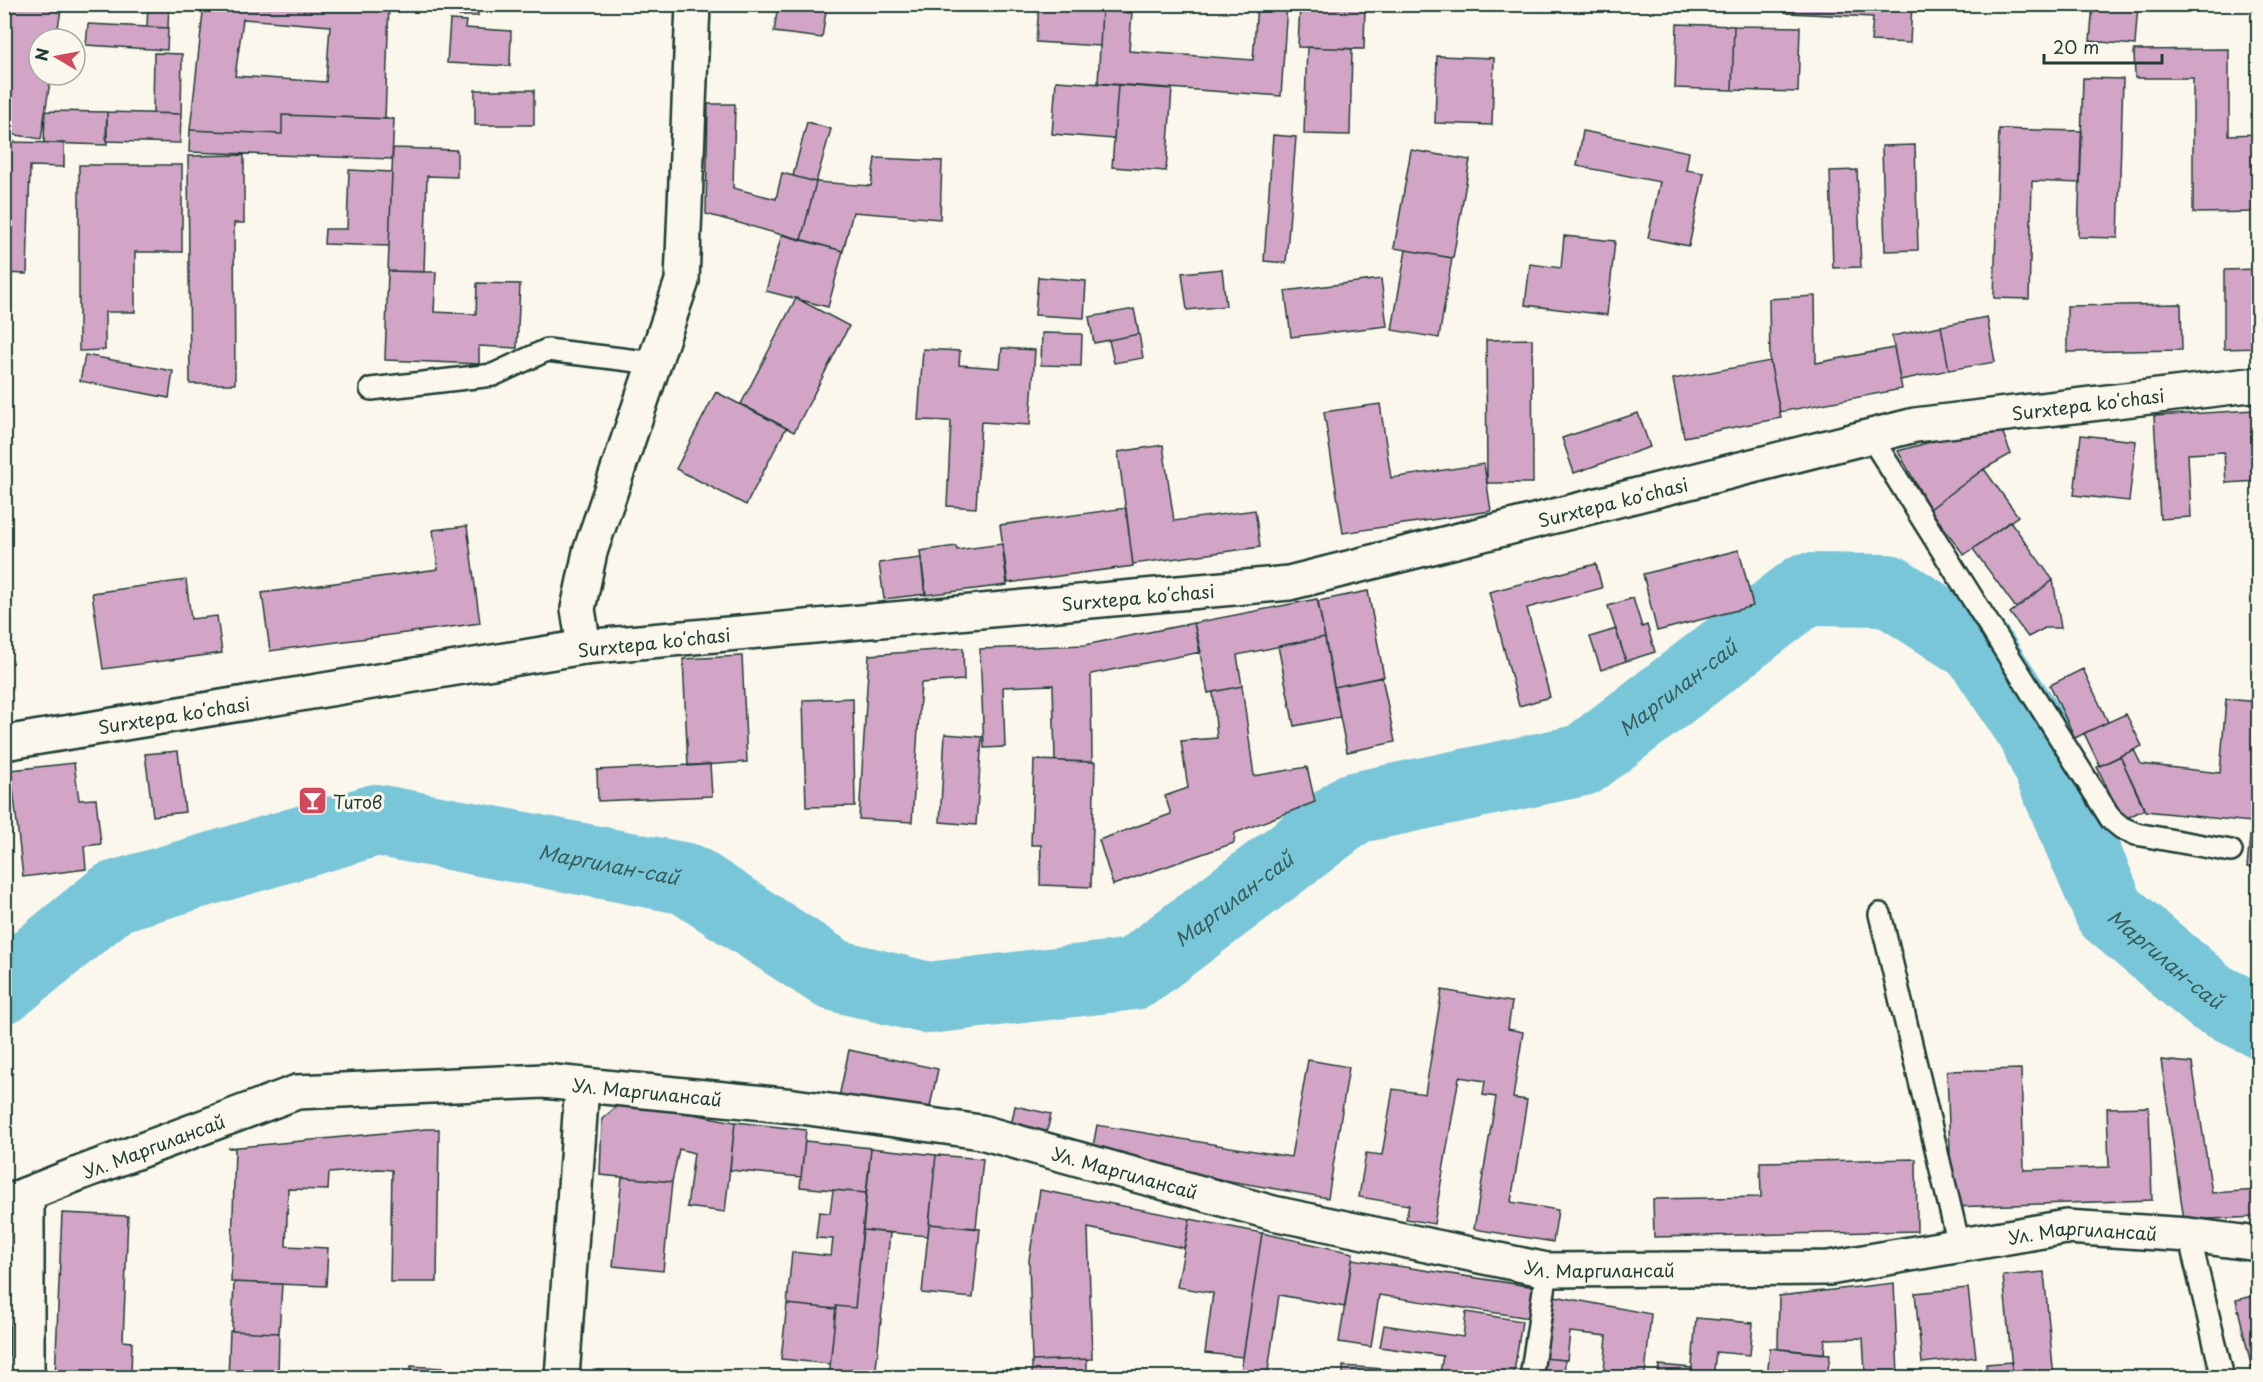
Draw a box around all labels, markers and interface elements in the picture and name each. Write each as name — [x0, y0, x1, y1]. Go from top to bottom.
north arrow — [27, 27, 87, 87]
scale bar — [2044, 27, 2162, 65]
text: 20 m — [2053, 33, 2099, 60]
text: N — [28, 46, 54, 63]
street label: Surxtepa koʻchasi — [2010, 381, 2166, 427]
street label: Surxtepa koʻchasi — [1535, 470, 1691, 534]
street label: Surxtepa koʻchasi — [1060, 577, 1216, 617]
street label: Surxtepa koʻchasi — [576, 621, 732, 663]
water label: Маргилан-сай — [1612, 631, 1745, 743]
street label: Surxtepa koʻchasi — [96, 690, 252, 740]
bar icon: Титов — [296, 785, 328, 817]
place label: Титов — [333, 788, 382, 815]
water label: Маргилан-сай — [536, 836, 684, 893]
water label: Маргилан-сай — [1168, 842, 1302, 954]
water label: Маргилан-сай — [2102, 902, 2231, 1017]
street label: Ул. Маргилансай — [571, 1070, 723, 1112]
street label: Ул. Маргилансай — [78, 1107, 228, 1185]
street label: Ул. Маргилансай — [1049, 1139, 1201, 1205]
street label: Ул. Маргилансай — [2006, 1214, 2158, 1250]
street label: Ул. Маргилансай — [1522, 1252, 1675, 1284]

